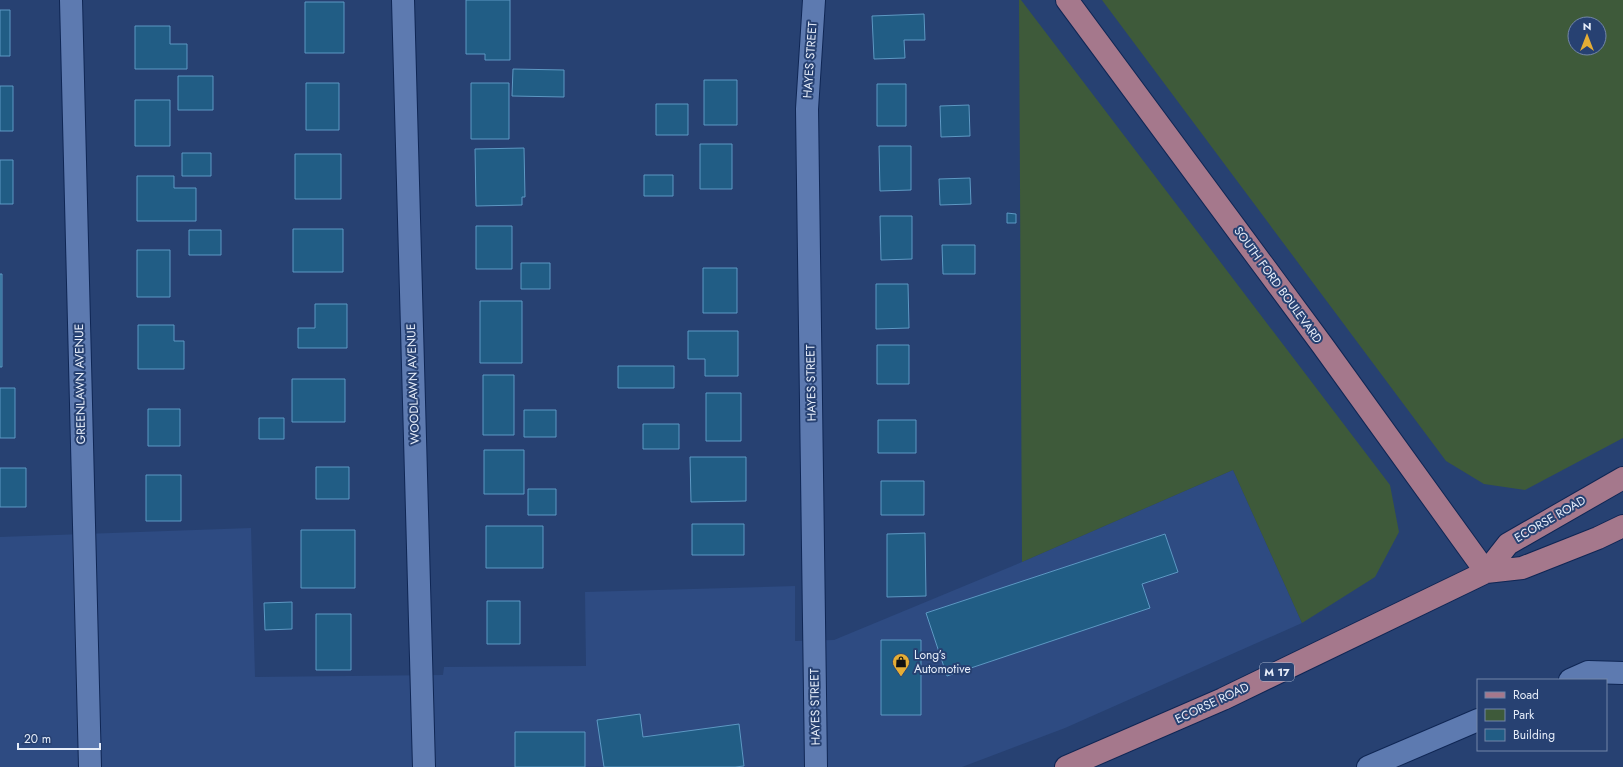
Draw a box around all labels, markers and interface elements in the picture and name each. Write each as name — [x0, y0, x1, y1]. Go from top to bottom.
north arrow — [1567, 16, 1607, 56]
text: N — [1583, 18, 1591, 34]
street label: HAYES STREET — [798, 21, 822, 99]
street label: SOUTH FORD BOULEVARD — [1229, 223, 1327, 347]
street label: WOODLAWN AVENUE — [402, 323, 424, 445]
street label: GREENLAWN AVENUE — [70, 324, 90, 444]
street label: HAYES STREET — [801, 344, 821, 422]
street label: ECORSE ROAD — [1511, 491, 1589, 547]
place label: Long’s Automotive — [914, 646, 971, 678]
shop icon: Long’s Automotive — [891, 652, 911, 677]
road number: M 17 — [1260, 663, 1294, 681]
street label: HAYES STREET — [805, 668, 825, 746]
street label: ECORSE ROAD — [1172, 678, 1252, 728]
legend — [1477, 679, 1607, 751]
text: Road — [1513, 686, 1539, 704]
text: Park — [1513, 706, 1535, 724]
scale bar — [18, 725, 100, 751]
text: Building — [1513, 726, 1555, 744]
text: 20 m — [24, 730, 51, 748]

